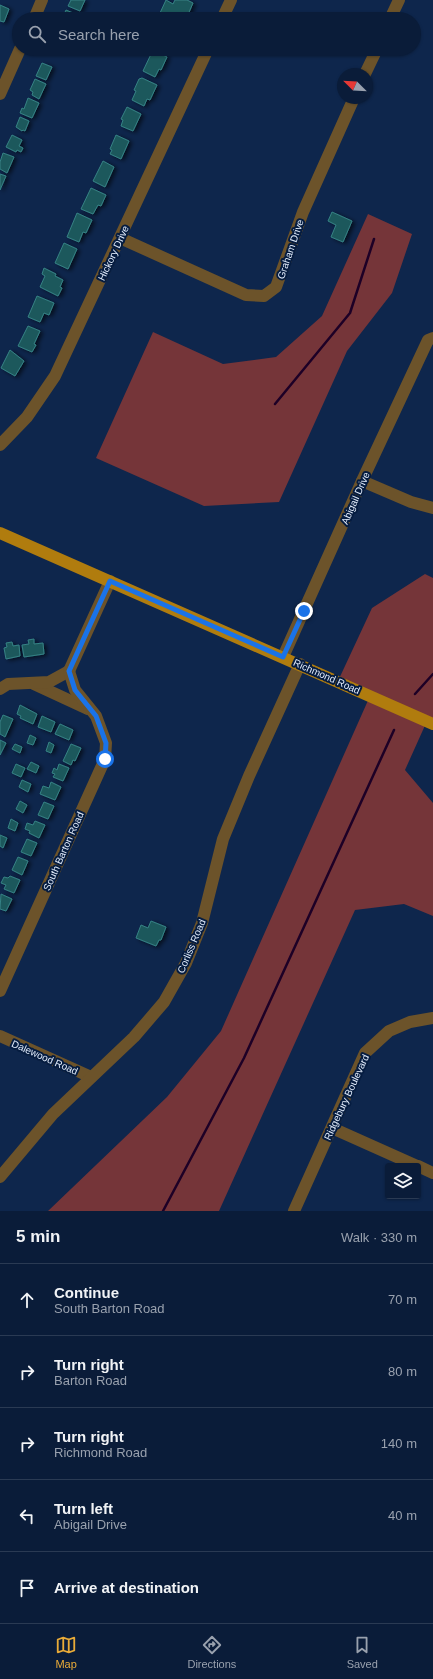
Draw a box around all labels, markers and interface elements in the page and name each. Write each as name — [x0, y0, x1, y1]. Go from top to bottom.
search box — [12, 12, 421, 56]
icon: search — [26, 23, 48, 45]
text: Search here — [58, 26, 140, 43]
north arrow — [337, 68, 373, 104]
street label: Graham Drive — [275, 218, 306, 280]
street label: Hickory Drive — [96, 224, 131, 282]
street label: Abigail Drive — [339, 470, 372, 526]
route end — [295, 602, 313, 620]
street label: Richmond Road — [292, 657, 362, 696]
route start — [96, 750, 114, 768]
street label: South Barton Road — [41, 810, 86, 892]
street label: Corliss Road — [175, 918, 208, 975]
street label: Dalewood Road — [10, 1038, 80, 1077]
street label: Ridgebury Boulevard — [322, 1053, 371, 1142]
map controls — [385, 1163, 421, 1199]
button: layers — [385, 1163, 421, 1199]
text: 5 min — [16, 1227, 60, 1246]
text: Walk · 330 m — [341, 1230, 417, 1245]
text: Continue — [54, 1284, 119, 1301]
icon: ahead — [16, 1289, 38, 1311]
text: 70 m — [388, 1292, 417, 1307]
text: South Barton Road — [54, 1301, 165, 1316]
text: Turn right — [54, 1356, 124, 1373]
icon: right — [16, 1361, 38, 1383]
text: 80 m — [388, 1364, 417, 1379]
text: Barton Road — [54, 1373, 127, 1388]
text: Turn right — [54, 1428, 124, 1445]
icon: right — [16, 1433, 38, 1455]
text: 140 m — [381, 1436, 417, 1451]
text: Richmond Road — [54, 1445, 147, 1460]
text: Turn left — [54, 1500, 113, 1517]
icon: left — [16, 1505, 38, 1527]
text: 40 m — [388, 1508, 417, 1523]
text: Abigail Drive — [54, 1517, 127, 1532]
icon: arrive — [16, 1577, 38, 1599]
text: Arrive at destination — [54, 1579, 199, 1596]
tab: Map — [55, 1634, 77, 1670]
tab: Directions — [187, 1634, 236, 1670]
tab: Saved — [347, 1634, 378, 1670]

